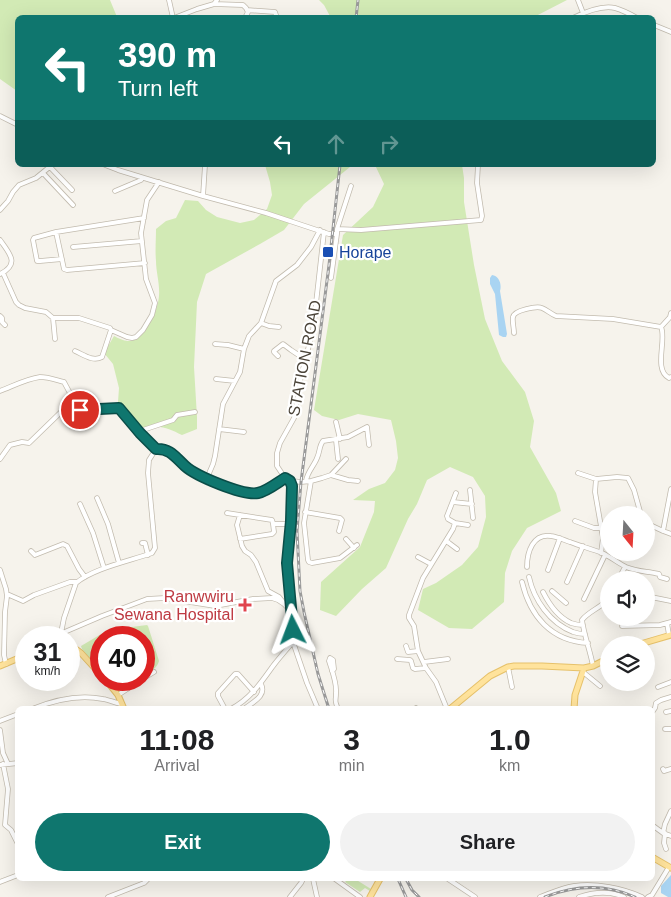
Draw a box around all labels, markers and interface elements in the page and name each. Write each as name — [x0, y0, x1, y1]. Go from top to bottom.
icon: left — [35, 35, 100, 100]
text: 390 m — [118, 35, 217, 74]
text: Turn left — [118, 76, 198, 101]
icon: left — [269, 130, 297, 158]
icon: ahead — [322, 130, 350, 158]
icon: right — [375, 130, 403, 158]
place label: Horape — [339, 244, 392, 261]
marker: Horape — [321, 245, 335, 259]
street label: STATION ROAD — [285, 299, 324, 417]
pin — [59, 389, 101, 431]
icon: arrive — [66, 396, 94, 424]
north arrow — [600, 506, 655, 561]
map controls — [600, 506, 655, 691]
button: sound — [600, 571, 655, 626]
place label: Ranwwiru Sewana Hospital — [114, 588, 234, 623]
marker: Ranwwiru Sewana Hospital — [238, 598, 252, 612]
position arrow — [266, 603, 318, 655]
speed limit sign: 40 — [90, 626, 155, 691]
button: layers — [600, 636, 655, 691]
text: 31 — [34, 638, 61, 666]
text: km/h — [34, 664, 61, 678]
text: 11:08 — [139, 723, 214, 756]
text: 3 — [343, 723, 360, 756]
text: 1.0 — [489, 723, 531, 756]
text: Arrival — [154, 757, 200, 774]
text: min — [339, 757, 365, 774]
text: km — [499, 757, 520, 774]
button: Exit — [35, 813, 330, 871]
button: Share — [340, 813, 635, 871]

